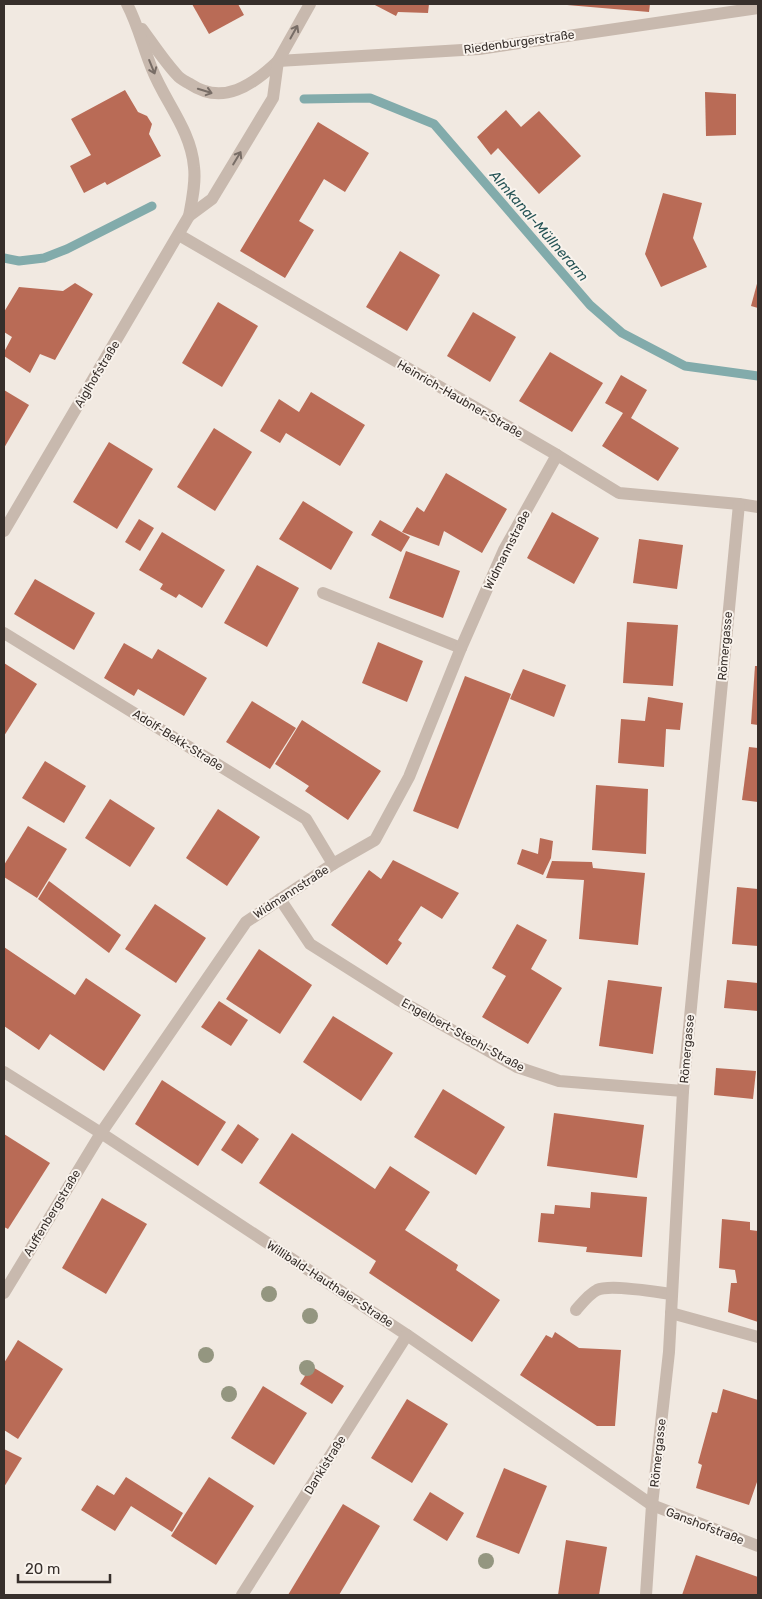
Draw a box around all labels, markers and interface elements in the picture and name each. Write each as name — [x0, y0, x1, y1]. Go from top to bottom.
one-way arrow — [289, 25, 299, 40]
street label: Riedenburgerstraße — [463, 27, 575, 57]
one-way arrow — [147, 59, 157, 74]
one-way arrow — [197, 86, 213, 96]
one-way arrow — [233, 151, 243, 165]
water label: Almkanal-Müllnerarm — [485, 166, 592, 285]
street label: Aiglhofstraße — [72, 338, 123, 410]
street label: Heinrich-Haubner-Straße — [395, 357, 526, 441]
street label: Widmannstraße — [481, 508, 533, 592]
street label: Römergasse — [715, 611, 735, 681]
street label: Adolf-Bekk-Straße — [130, 706, 226, 774]
street label: Widmannstraße — [251, 862, 332, 922]
street label: Engelbert-Stechl-Straße — [399, 995, 527, 1075]
street label: Römergasse — [677, 1014, 697, 1084]
street label: Auffenbergstraße — [21, 1167, 84, 1259]
street label: Willibald-Hauthaler-Straße — [264, 1238, 396, 1330]
street label: Römergasse — [647, 1418, 669, 1488]
street label: Danklstraße — [301, 1433, 349, 1497]
street label: Ganshofstraße — [664, 1505, 746, 1547]
scale bar — [18, 1552, 110, 1584]
text: 20 m — [25, 1560, 60, 1578]

